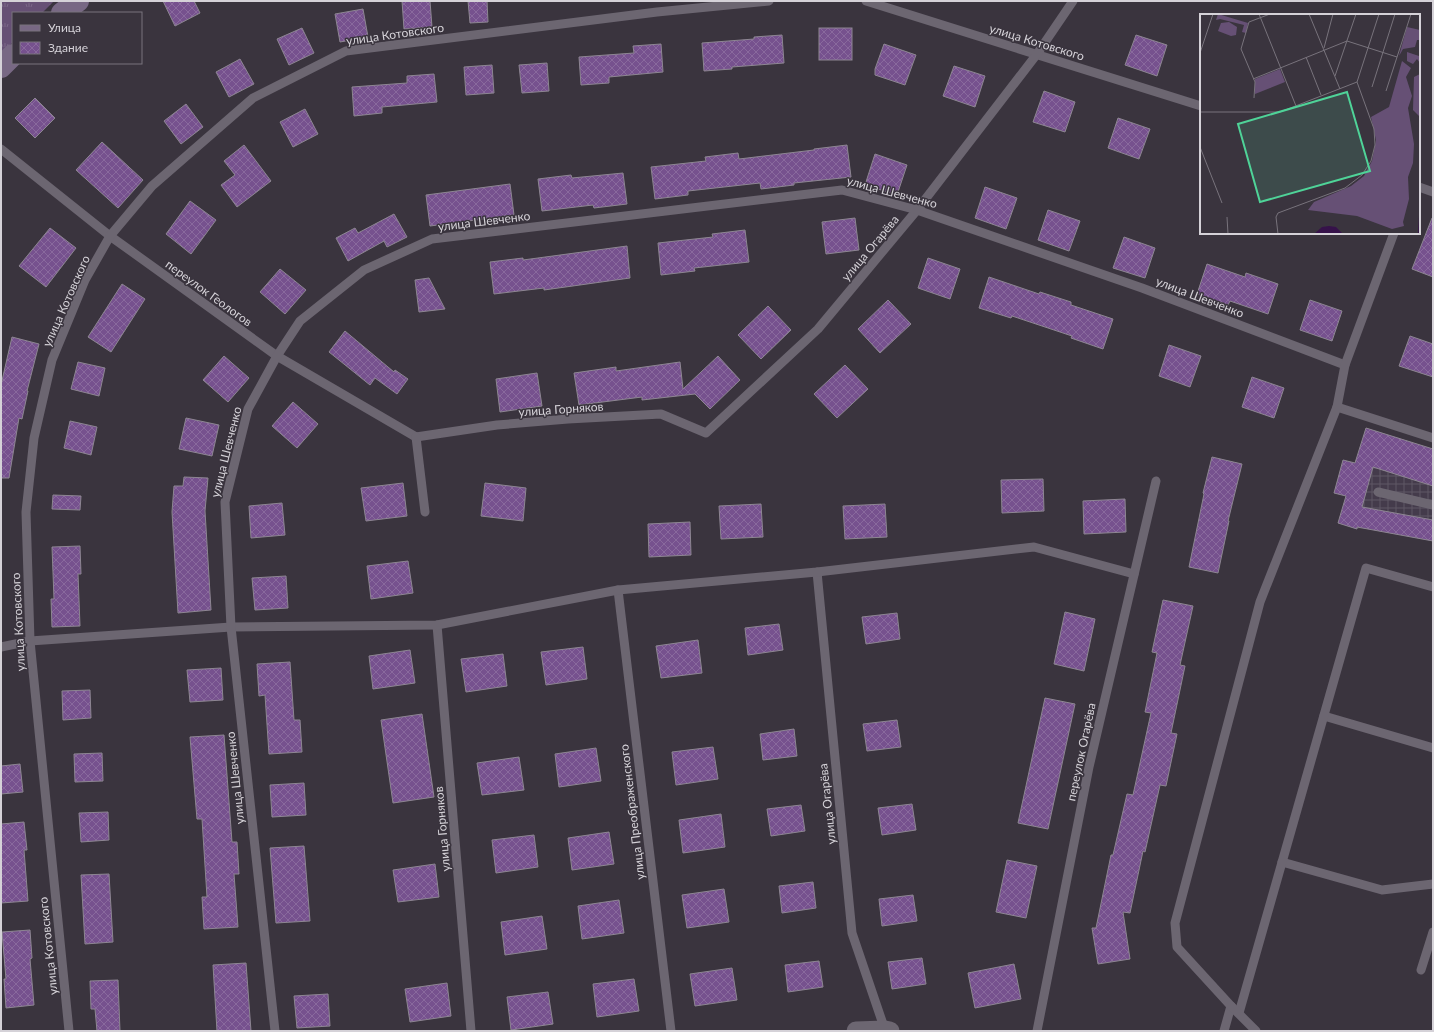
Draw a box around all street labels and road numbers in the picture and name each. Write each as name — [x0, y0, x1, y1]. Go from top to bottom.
street label: улица Котовского — [345, 20, 445, 48]
street label: улица Котовского — [988, 20, 1086, 64]
street label: улица Шевченко — [845, 173, 939, 211]
street label: улица Шевченко — [437, 208, 531, 234]
street label: улица Огарёва — [838, 212, 902, 284]
street label: улица Котовского — [39, 253, 93, 349]
street label: переулок Геологов — [163, 257, 255, 329]
street label: улица Шевченко — [1154, 273, 1246, 321]
street label: улица Горняков — [518, 399, 604, 419]
street label: улица Шевченко — [207, 405, 245, 499]
street label: улица Котовского — [8, 572, 28, 672]
street label: переулок Огарёва — [1063, 701, 1099, 802]
street label: улица Шевченко — [223, 731, 247, 825]
street label: улица Преображенского — [616, 743, 648, 881]
street label: улица Огарёва — [815, 763, 839, 845]
street label: улица Горняков — [431, 786, 453, 872]
street label: улица Котовского — [35, 896, 61, 996]

